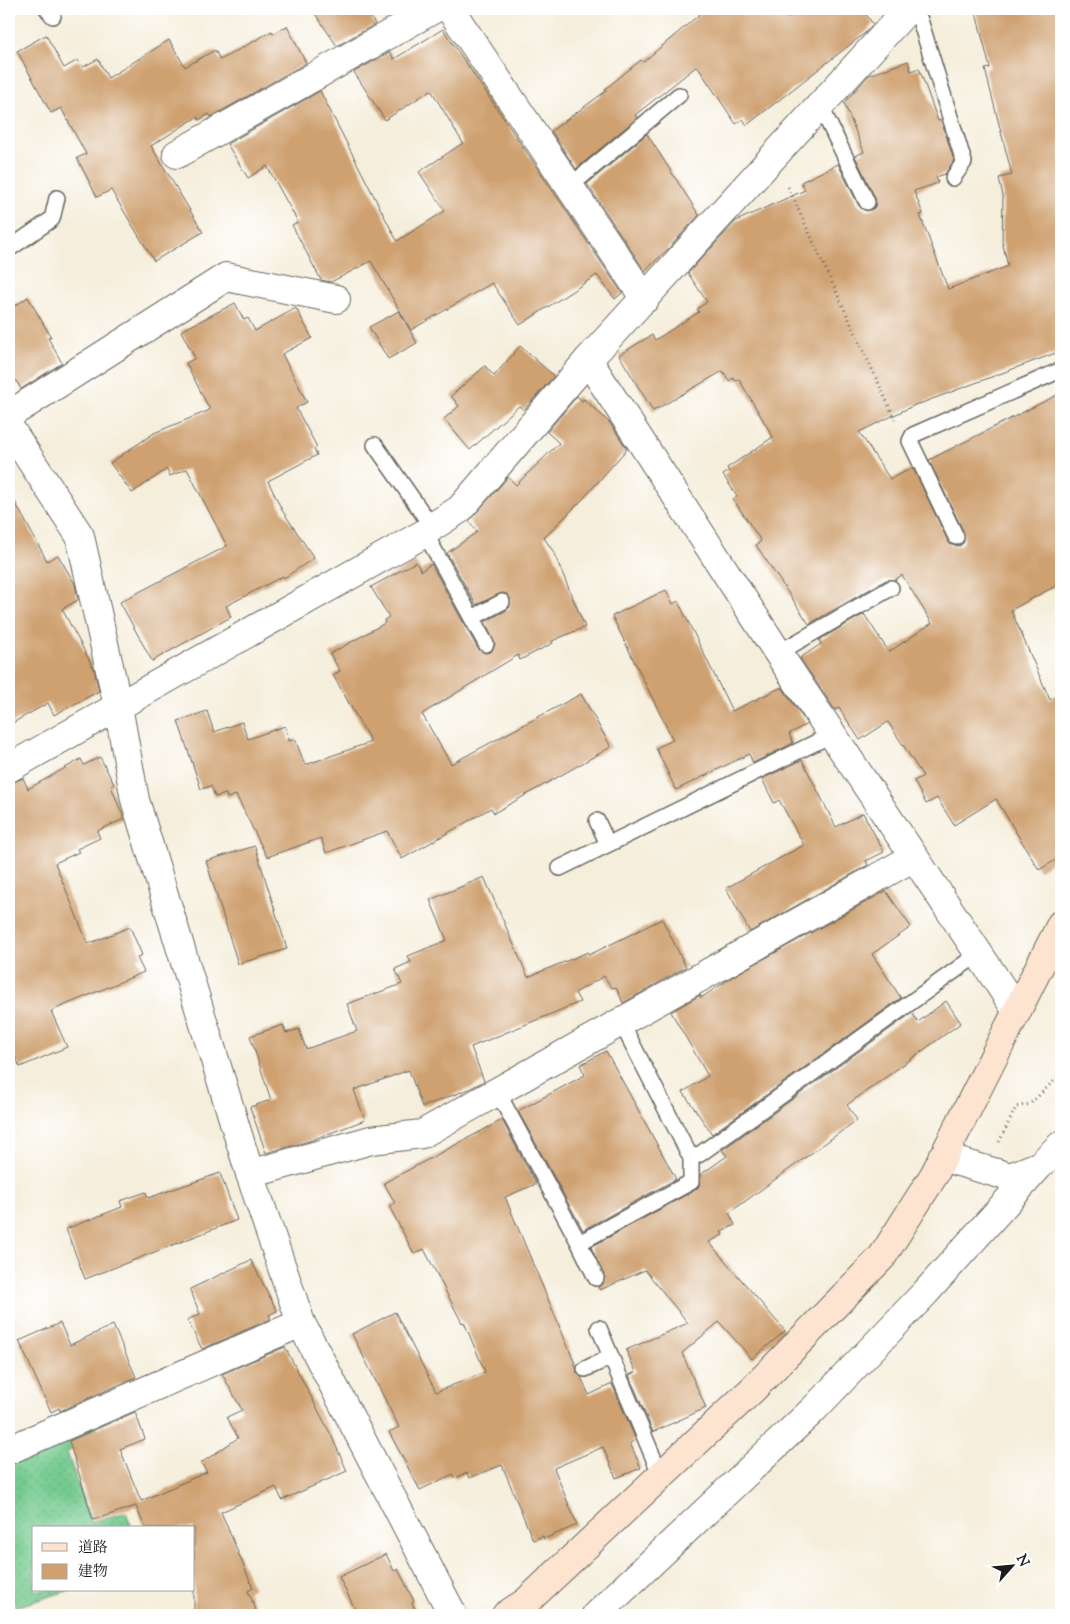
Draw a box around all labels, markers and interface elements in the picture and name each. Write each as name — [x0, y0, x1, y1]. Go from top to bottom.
legend — [32, 1526, 195, 1592]
text: 道路 — [78, 1538, 108, 1559]
north arrow — [988, 1542, 1038, 1592]
text: N — [1010, 1551, 1033, 1571]
text: 建物 — [78, 1562, 108, 1583]

